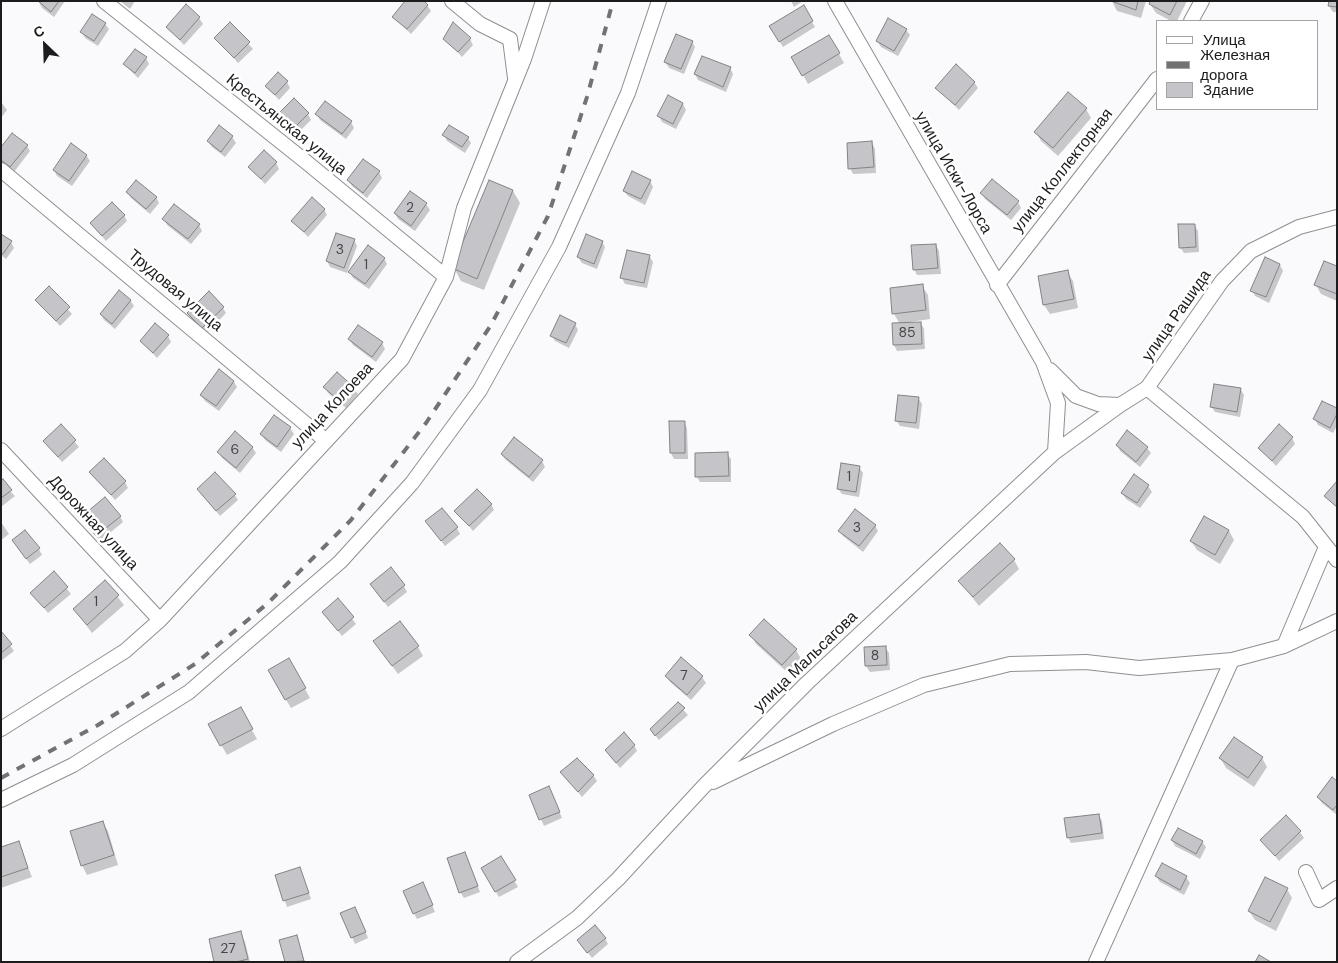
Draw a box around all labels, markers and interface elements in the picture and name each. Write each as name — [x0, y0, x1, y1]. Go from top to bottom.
north arrow — [20, 20, 70, 70]
legend — [1156, 20, 1318, 110]
text: С — [31, 21, 47, 42]
text: Улица — [1203, 30, 1246, 50]
text: Железная дорога — [1200, 45, 1270, 85]
street label: Крестьянская улица — [222, 71, 350, 179]
text: Здание — [1203, 80, 1254, 100]
street label: улица Коллекторная — [1009, 105, 1117, 237]
street label: улица Иски-Лорса — [910, 109, 996, 237]
house number: 2 — [406, 200, 414, 216]
house number: 3 — [336, 242, 344, 258]
street label: Трудовая улица — [124, 246, 226, 336]
house number: 1 — [364, 257, 368, 273]
street label: улица Рашида — [1138, 267, 1216, 365]
house number: 85 — [898, 325, 916, 341]
street label: улица Колоева — [288, 359, 378, 453]
house number: 6 — [231, 442, 239, 458]
house number: 1 — [847, 469, 851, 485]
street label: Дорожная улица — [44, 472, 142, 574]
house number: 3 — [853, 520, 861, 536]
house number: 1 — [94, 594, 98, 610]
street label: улица Мальсагова — [750, 608, 862, 716]
house number: 8 — [871, 648, 879, 664]
house number: 7 — [680, 668, 688, 684]
house number: 27 — [220, 941, 236, 957]

